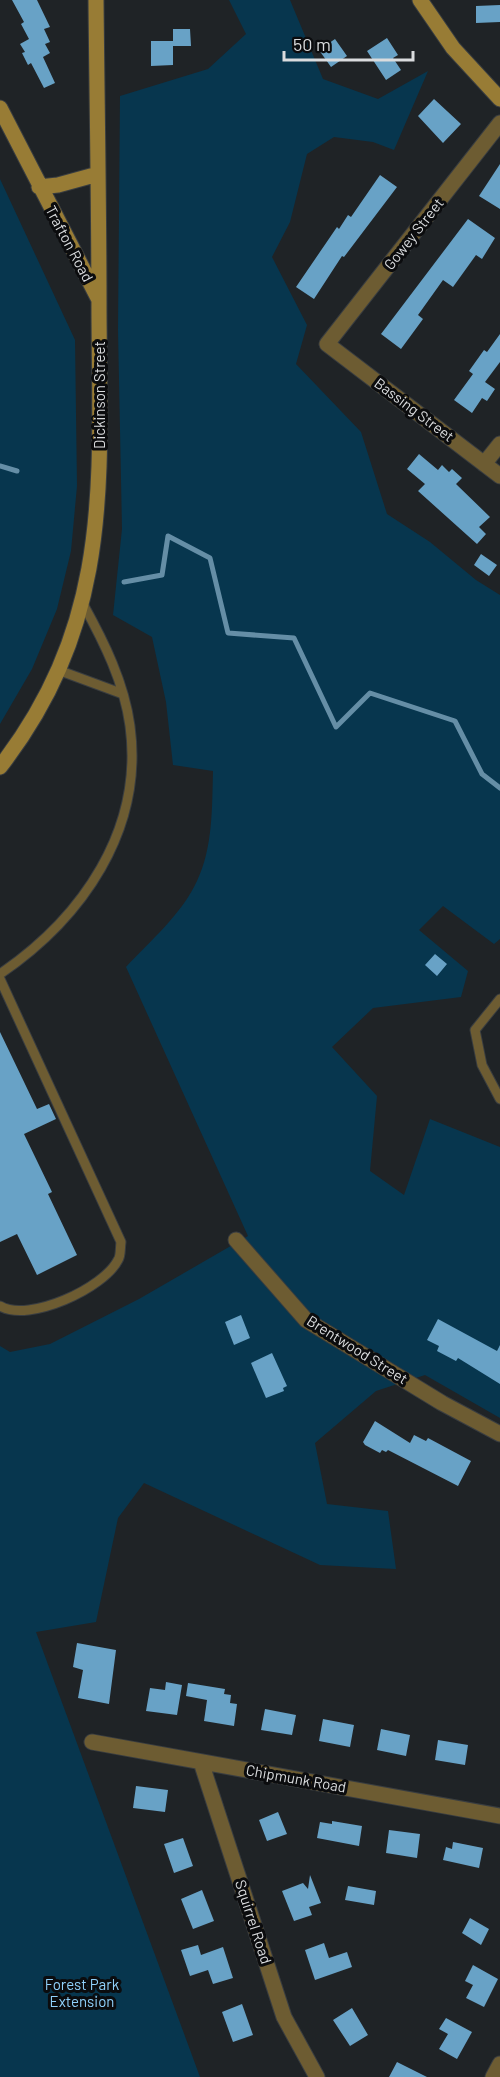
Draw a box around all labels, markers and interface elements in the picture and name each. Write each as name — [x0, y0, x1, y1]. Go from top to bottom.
scale bar — [284, 24, 413, 62]
text: 50 m — [293, 33, 331, 55]
street label: Gowey Street — [380, 194, 447, 273]
street label: Trafton Road — [42, 202, 97, 285]
street label: Dickinson Street — [90, 341, 108, 449]
street label: Bassing Street — [371, 373, 458, 445]
street label: Brentwood Street — [304, 1311, 411, 1387]
street label: Chipmunk Road — [245, 1760, 348, 1796]
street label: Squirrel Road — [232, 1877, 276, 1966]
park label: Forest Park Extension — [45, 1975, 120, 2010]

